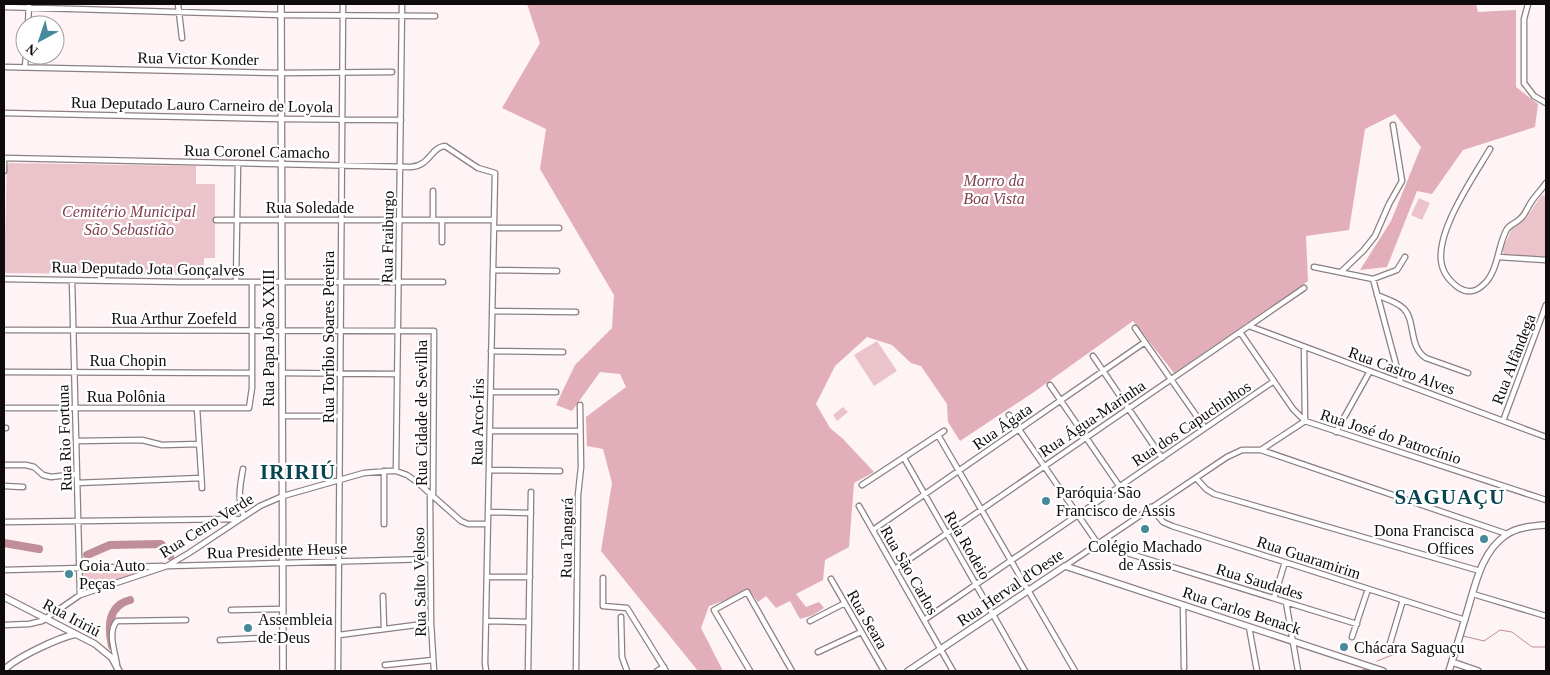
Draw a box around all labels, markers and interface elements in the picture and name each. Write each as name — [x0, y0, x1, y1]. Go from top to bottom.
north arrow — [15, 15, 65, 65]
text: N — [23, 41, 41, 59]
street label: Rua Victor Konder — [137, 49, 259, 68]
street label: Rua Deputado Lauro Carneiro de Loyola — [71, 94, 333, 116]
street label: Rua Coronel Camacho — [184, 142, 330, 161]
park label: Morro da Boa Vista — [962, 172, 1025, 207]
street label: Rua Fraiburgo — [378, 191, 398, 283]
street label: Rua Soledade — [266, 199, 354, 216]
park label: Cemitério Municipal São Sebastião — [62, 203, 196, 238]
street label: Rua Toríbio Soares Pereira — [320, 251, 337, 423]
street label: Rua Deputado Jota Gonçalves — [51, 258, 245, 280]
street label: Rua Papa João XXIII — [260, 269, 278, 407]
street label: Rua Arthur Zoefeld — [111, 310, 237, 327]
street label: Rua Alfândega — [1488, 312, 1539, 407]
street label: Rua Cidade de Sevilha — [413, 340, 430, 486]
street label: Rua Castro Alves — [1346, 343, 1457, 398]
street label: Rua Chopin — [90, 352, 166, 370]
street label: Rua Água-Marinha — [1036, 376, 1149, 461]
street label: Rua dos Capuchinhos — [1129, 377, 1254, 470]
street label: Rua Arco-Íris — [467, 378, 487, 466]
street label: Rua Rio Fortuna — [54, 384, 75, 492]
street label: Rua Polônia — [87, 388, 165, 405]
street label: Rua Ágata — [969, 399, 1036, 454]
street label: Rua José do Patrocínio — [1318, 406, 1463, 467]
district label: IRIRIÚ — [260, 460, 336, 484]
place label: Paróquia São Francisco de Assis — [1056, 484, 1175, 519]
district label: SAGUAÇU — [1395, 485, 1505, 509]
street label: Rua Cerro Verde — [156, 490, 256, 561]
marker: Paróquia São Francisco de Assis — [1040, 495, 1052, 507]
street label: Rua Tangará — [557, 497, 577, 579]
street label: Rua Rodeio — [941, 508, 994, 582]
place label: Dona Francisca Offices — [1374, 522, 1474, 557]
street label: Rua São Carlos — [877, 523, 942, 618]
marker: Colégio Machado de Assis — [1139, 523, 1151, 535]
street label: Rua Salto Veloso — [410, 527, 429, 637]
street label: Rua Guaramirim — [1255, 533, 1363, 582]
marker: Dona Francisca Offices — [1478, 533, 1490, 545]
place label: Colégio Machado de Assis — [1088, 538, 1202, 573]
street label: Rua Presidente Heuse — [207, 540, 347, 561]
street label: Rua Herval d'Oeste — [954, 546, 1067, 629]
place label: Goia Auto Peças — [79, 557, 145, 593]
street label: Rua Saudades — [1214, 560, 1305, 603]
marker: Goia Auto Peças — [63, 568, 75, 580]
street label: Rua Carlos Benack — [1180, 583, 1303, 638]
street label: Rua Seara — [844, 587, 891, 652]
street label: Rua Iririú — [40, 595, 103, 640]
place label: Assembleia de Deus — [258, 611, 333, 646]
marker: Assembleia de Deus — [242, 622, 254, 634]
place label: Chácara Saguaçu — [1354, 639, 1465, 657]
marker: Chácara Saguaçu — [1338, 641, 1350, 653]

